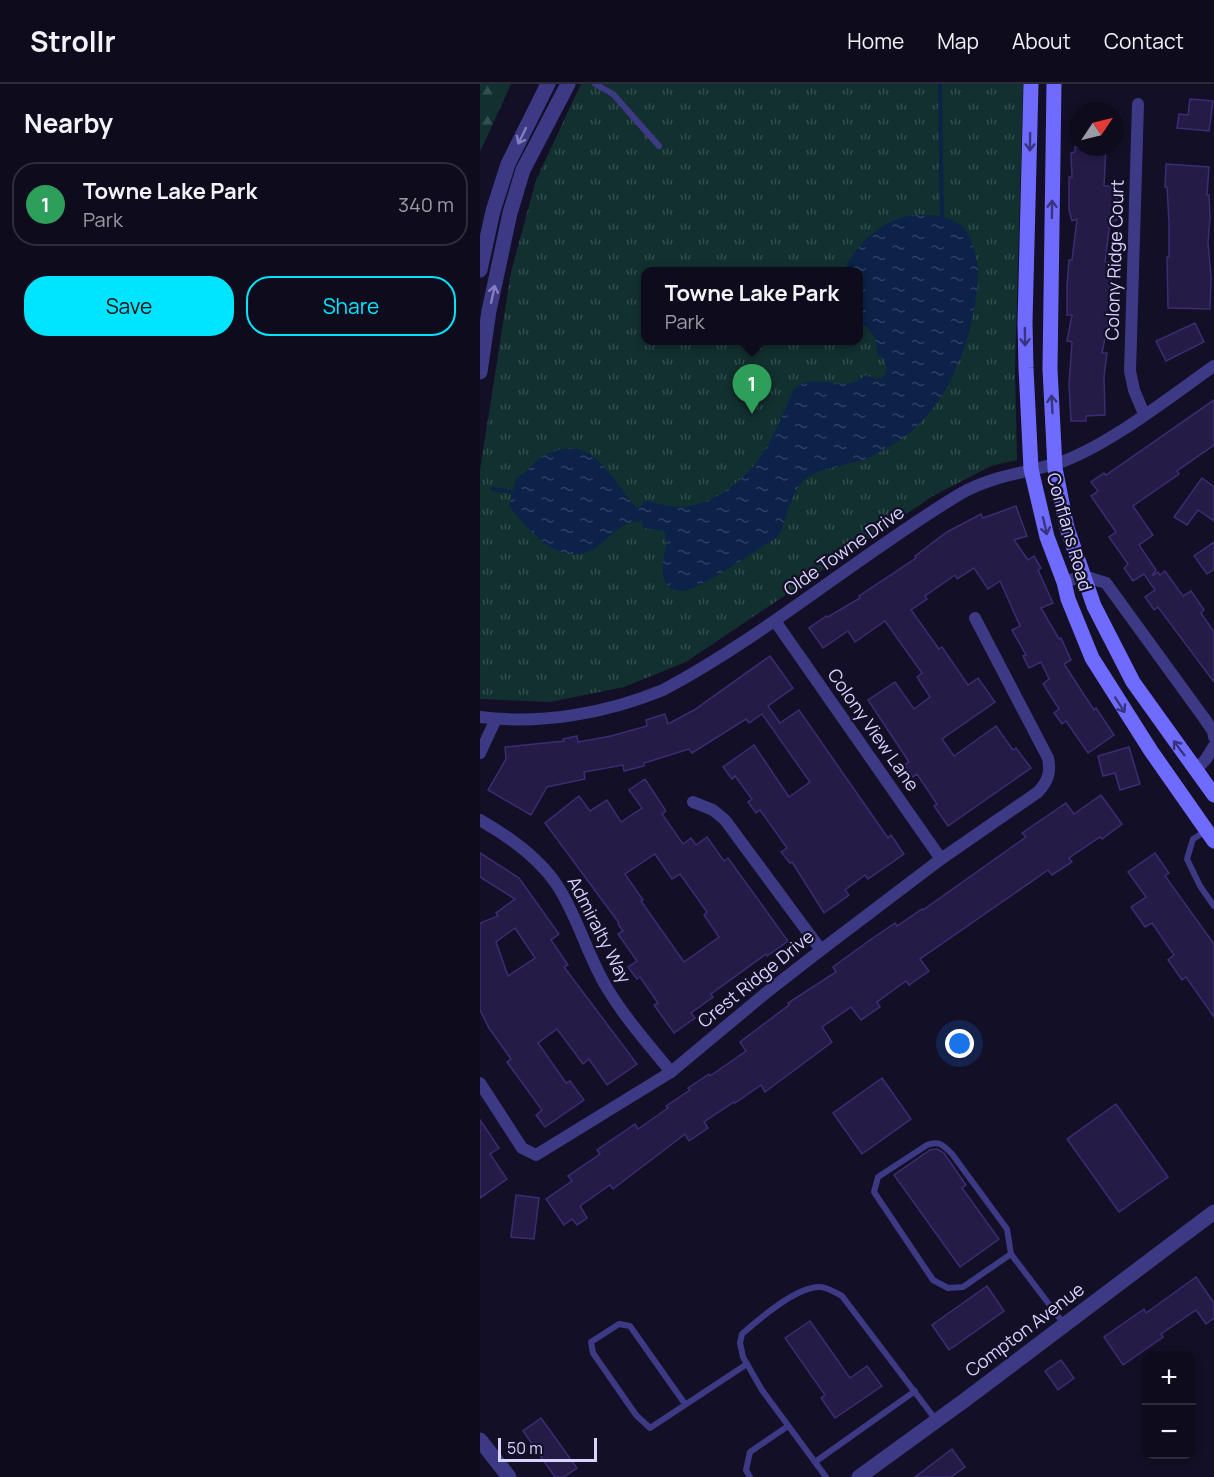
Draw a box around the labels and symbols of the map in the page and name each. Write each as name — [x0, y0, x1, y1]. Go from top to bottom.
north arrow — [1070, 102, 1124, 156]
one-way arrow — [515, 126, 527, 144]
one-way arrow — [1024, 132, 1035, 152]
street label: Colony Ridge Court — [1099, 179, 1129, 341]
one-way arrow — [1046, 200, 1058, 220]
one-way arrow — [488, 284, 499, 304]
one-way arrow — [1020, 327, 1031, 347]
pin: 1 — [732, 364, 772, 414]
one-way arrow — [1046, 395, 1057, 415]
street label: Conflans Road — [1042, 470, 1098, 594]
street label: Olde Towne Drive — [778, 500, 909, 601]
one-way arrow — [1040, 516, 1051, 535]
street label: Colony View Lane — [823, 663, 925, 795]
one-way arrow — [1114, 696, 1126, 712]
one-way arrow — [1173, 740, 1185, 756]
street label: Admiralty Way — [563, 872, 637, 988]
street label: Crest Ridge Drive — [692, 924, 819, 1033]
your location — [945, 1029, 974, 1058]
street label: Compton Avenue — [960, 1277, 1089, 1382]
scale bar — [498, 1435, 597, 1462]

